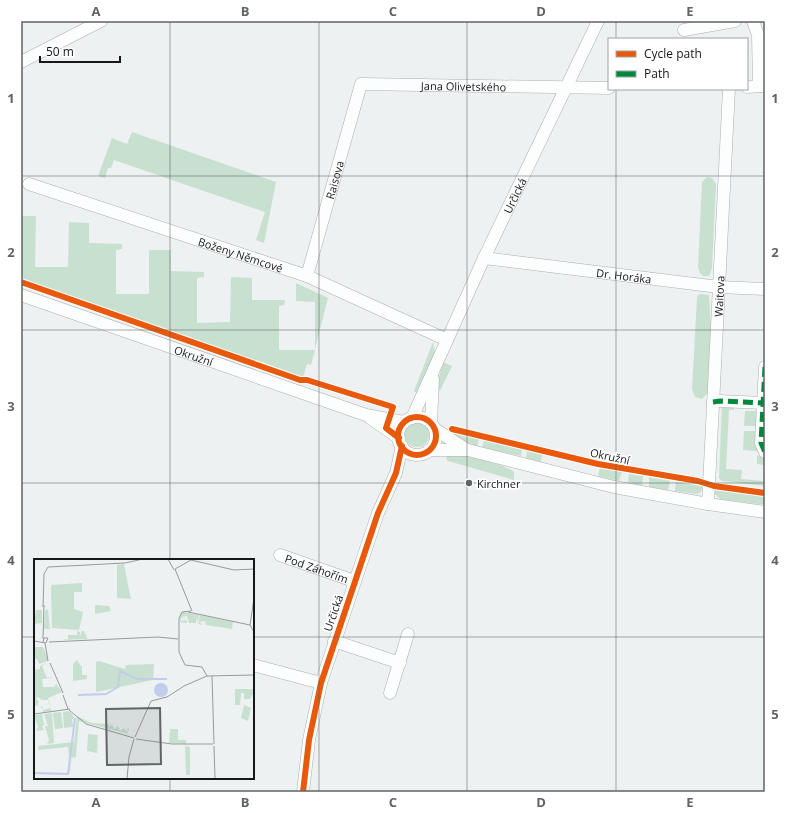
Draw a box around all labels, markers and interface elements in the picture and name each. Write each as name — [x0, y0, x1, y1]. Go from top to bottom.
text: A — [92, 2, 101, 20]
text: B — [241, 2, 250, 20]
text: C — [389, 2, 397, 20]
text: D — [536, 2, 546, 20]
text: E — [686, 2, 694, 20]
scale bar — [40, 38, 120, 64]
legend — [608, 38, 748, 90]
text: 50 m — [46, 43, 74, 60]
text: Cycle path — [644, 45, 702, 62]
text: Path — [644, 65, 670, 82]
street label: Jana Olivetského — [420, 77, 507, 94]
text: 1 — [7, 89, 15, 107]
text: 1 — [771, 89, 779, 107]
street label: Raisova — [322, 159, 347, 201]
street label: Určická — [499, 175, 529, 216]
street label: Boženy Němcové — [196, 233, 285, 275]
text: 2 — [7, 243, 15, 261]
text: 2 — [771, 243, 779, 261]
street label: Dr. Horáka — [595, 264, 652, 286]
street label: Waitova — [710, 275, 727, 317]
street label: Okružní — [172, 341, 216, 369]
text: 3 — [7, 397, 15, 415]
text: 3 — [771, 397, 779, 415]
street label: Okružní — [589, 444, 631, 468]
place label: Kirchner — [477, 476, 521, 491]
marker: Kirchner — [464, 478, 474, 488]
street label: Pod Záhořím — [283, 550, 350, 586]
text: 4 — [7, 551, 15, 569]
text: 4 — [771, 551, 779, 569]
inset map — [34, 559, 254, 779]
street label: Určická — [320, 593, 346, 633]
text: 5 — [7, 705, 15, 723]
text: 5 — [771, 705, 779, 723]
text: A — [92, 793, 101, 811]
text: B — [241, 793, 250, 811]
text: C — [389, 793, 397, 811]
text: D — [536, 793, 546, 811]
text: E — [686, 793, 694, 811]

